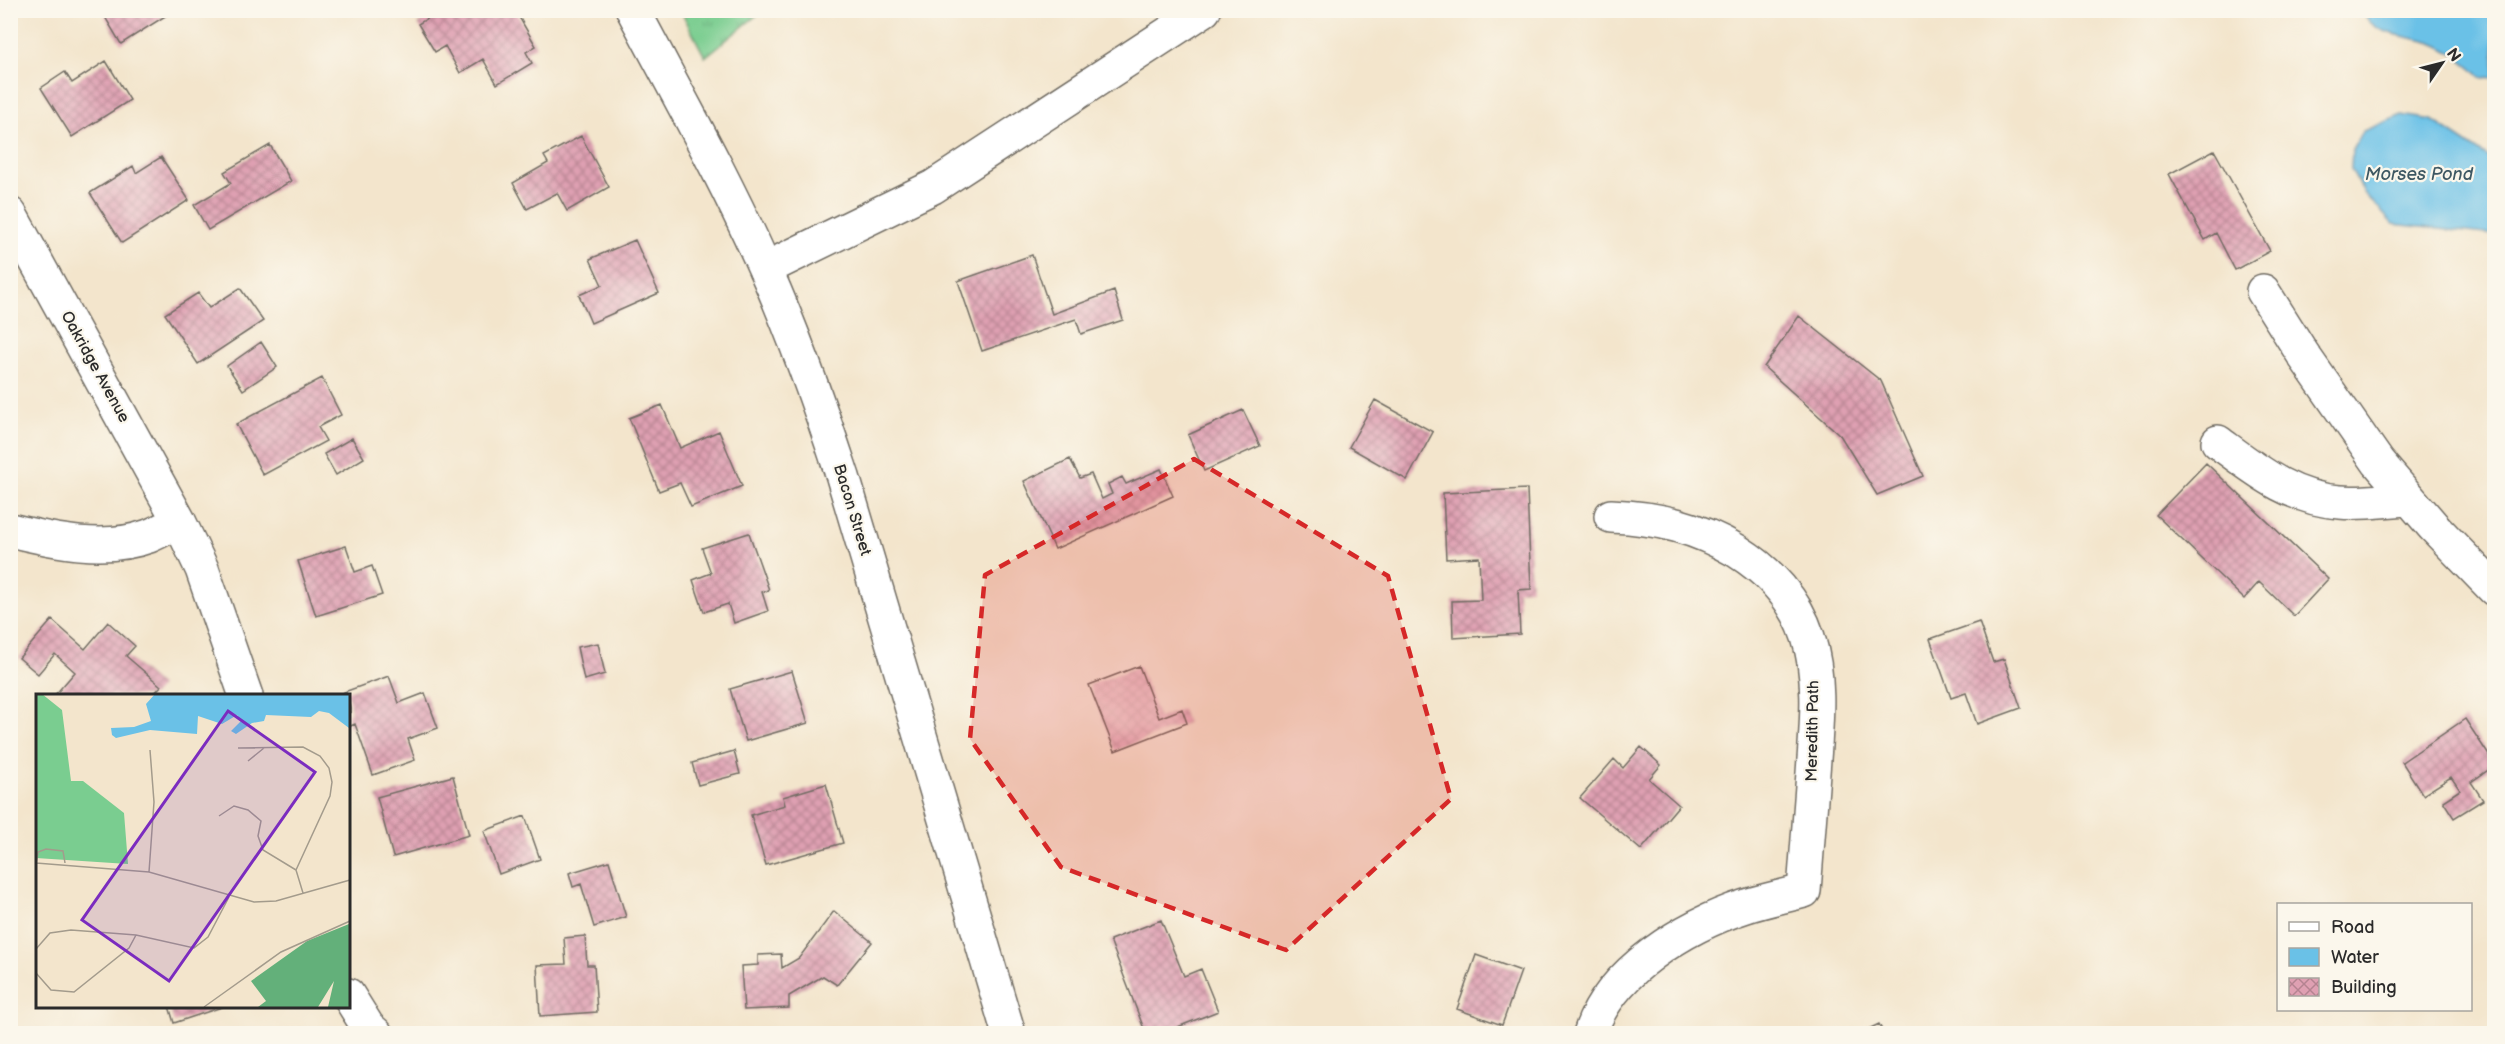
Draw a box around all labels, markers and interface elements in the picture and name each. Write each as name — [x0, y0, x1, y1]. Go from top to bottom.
north arrow — [2412, 33, 2472, 93]
text: N — [2442, 45, 2464, 66]
water label: Morses Pond — [2365, 164, 2474, 185]
street label: Oakridge Avenue — [57, 308, 134, 426]
street label: Bacon Street — [829, 462, 875, 558]
street label: Meredith Path — [1803, 680, 1823, 782]
inset map — [36, 694, 350, 1008]
legend — [2277, 903, 2472, 1011]
text: Road — [2331, 917, 2375, 938]
text: Water — [2331, 947, 2379, 968]
text: Building — [2331, 977, 2397, 998]

